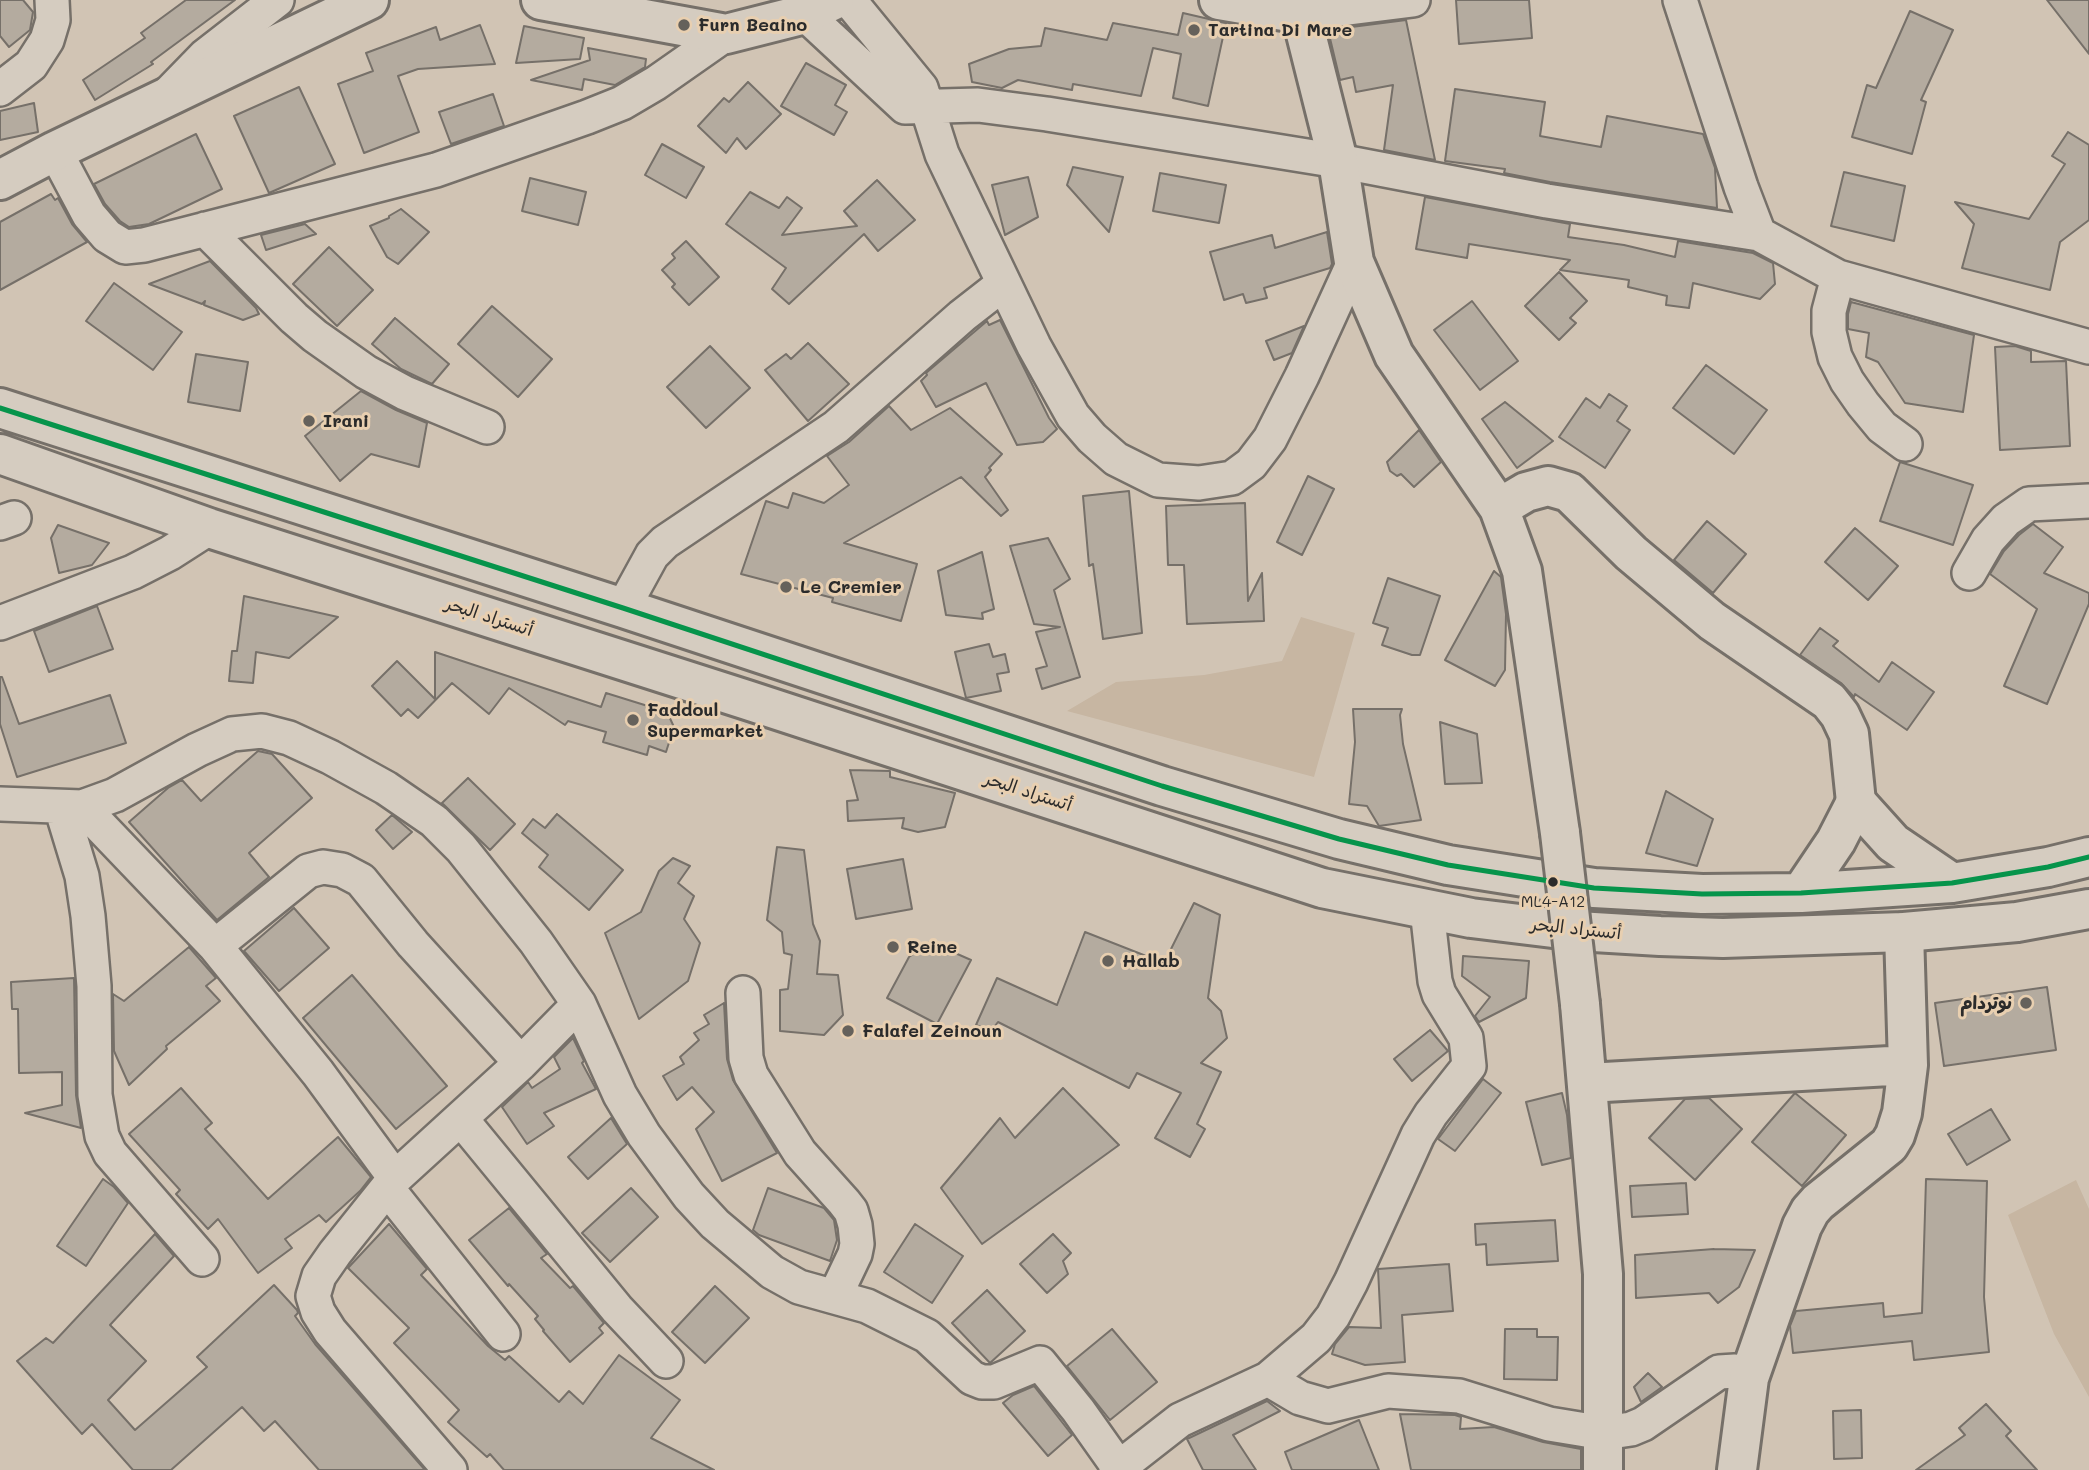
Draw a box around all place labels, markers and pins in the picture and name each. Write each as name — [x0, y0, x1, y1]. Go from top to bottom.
place label: Furn Beaino — [698, 14, 807, 36]
marker: Furn Beaino — [676, 17, 692, 33]
place label: Tartina Di Mare — [1208, 19, 1352, 41]
marker: Tartina Di Mare — [1186, 22, 1202, 38]
place label: Irani — [323, 410, 369, 432]
marker: Irani — [301, 413, 317, 429]
place label: Le Cremier — [800, 576, 902, 598]
marker: Le Cremier — [778, 579, 794, 595]
place label: Faddoul Supermarket — [647, 699, 763, 742]
marker: Faddoul Supermarket — [625, 712, 641, 728]
marker: ML4-A12 — [1546, 875, 1560, 889]
place label: ML4-A12 — [1521, 892, 1585, 912]
place label: Reine — [907, 936, 957, 958]
marker: Reine — [885, 939, 901, 955]
place label: Hallab — [1122, 950, 1180, 972]
marker: Hallab — [1100, 953, 1116, 969]
place label: نوتردام — [1960, 992, 2012, 1014]
marker: نوتردام — [2018, 995, 2034, 1011]
place label: Falafel Zeinoun — [862, 1020, 1002, 1042]
marker: Falafel Zeinoun — [840, 1023, 856, 1039]

